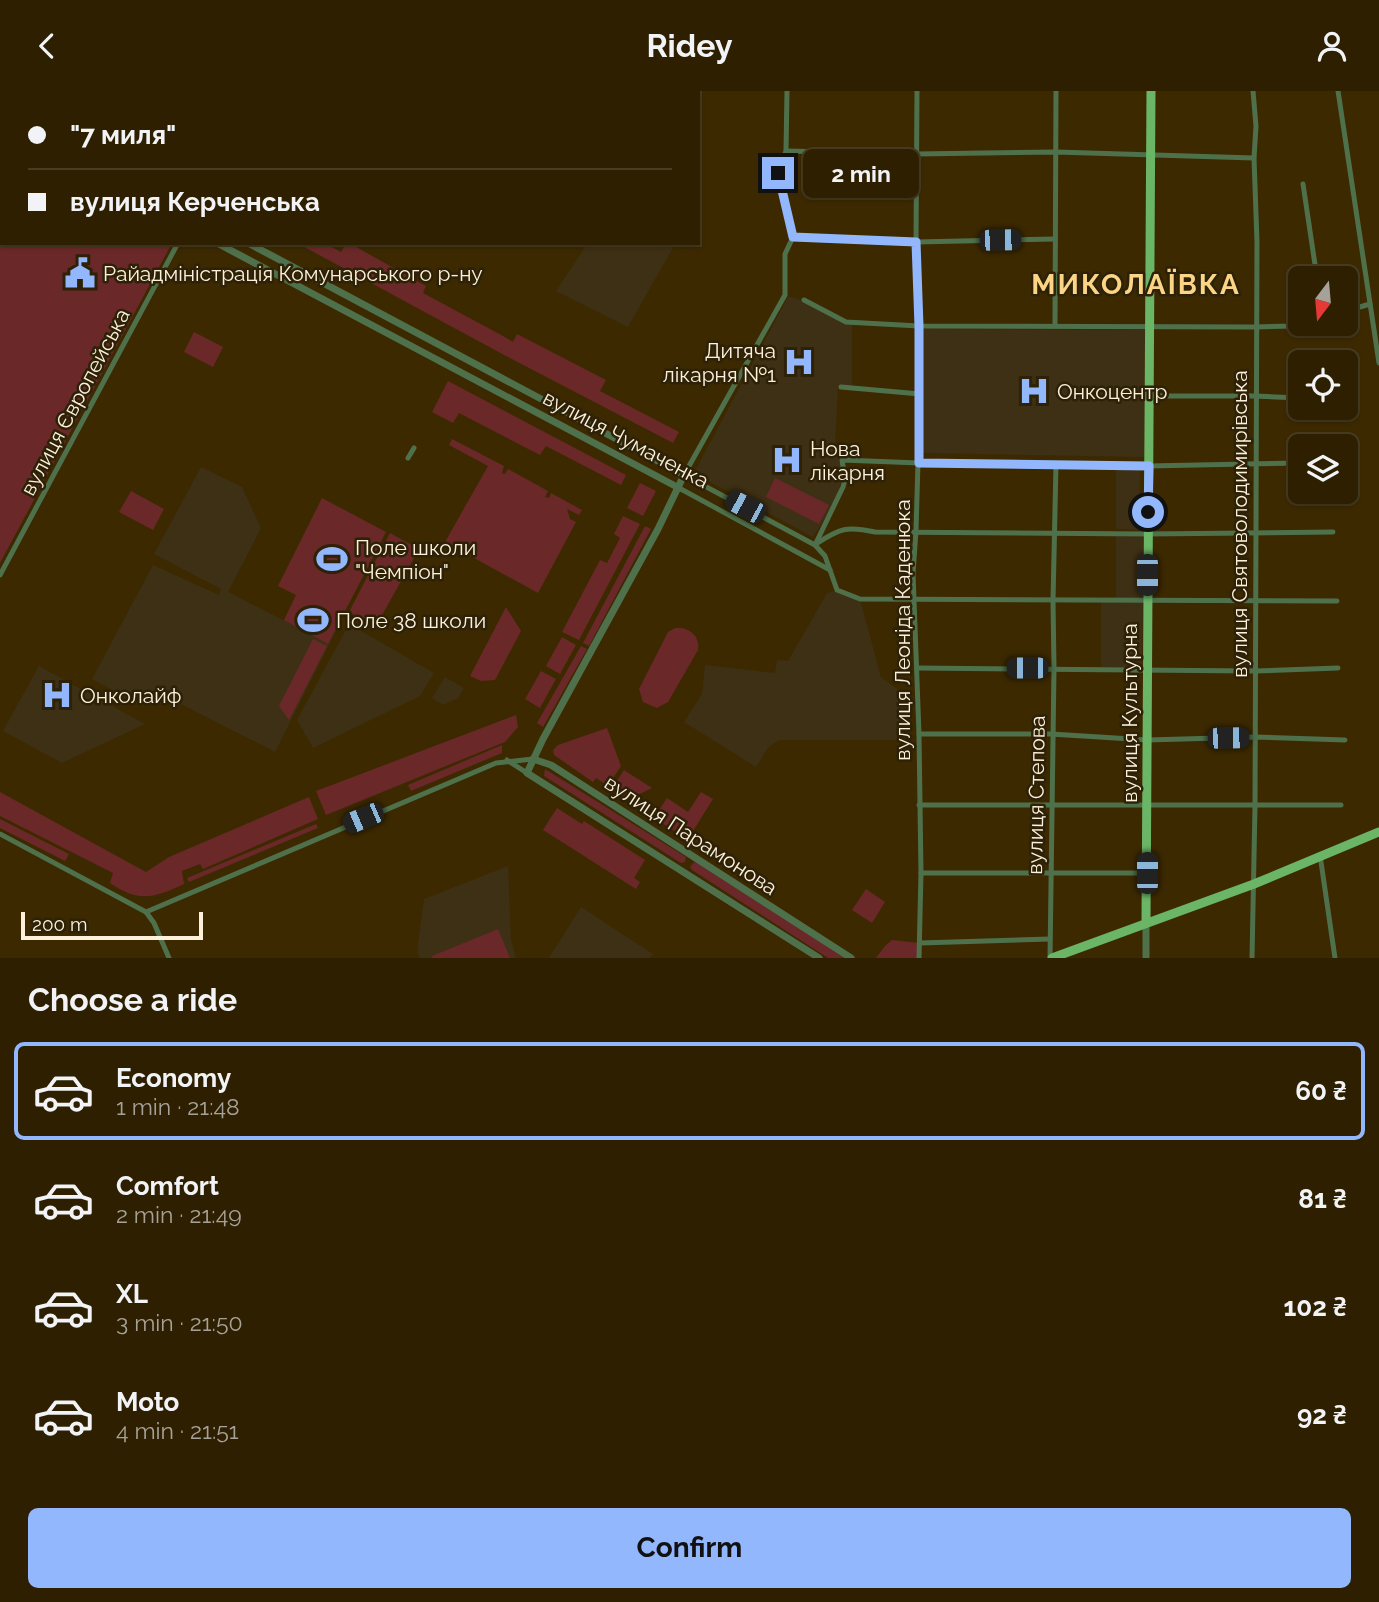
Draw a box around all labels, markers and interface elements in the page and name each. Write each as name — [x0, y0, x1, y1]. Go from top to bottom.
icon: back — [28, 27, 66, 65]
text: Ridey — [646, 27, 733, 64]
icon: person — [1313, 27, 1351, 65]
text: "7 миля" — [70, 120, 176, 150]
callout: 2 min — [802, 148, 918, 197]
route end — [762, 157, 794, 189]
text: 2 min — [831, 160, 891, 187]
text: вулиця Керченська — [70, 187, 320, 217]
car — [979, 229, 1022, 251]
public building icon: Райадміністрація Комунарського р-ну — [63, 256, 97, 290]
place label: Райадміністрація Комунарського р-ну — [103, 261, 483, 286]
north arrow — [1288, 266, 1358, 336]
map controls — [1288, 266, 1358, 504]
district label: МИКОЛАЇВКА — [1031, 268, 1241, 301]
street label: вулиця Європейська — [15, 304, 135, 500]
place label: Дитяча лікарня №1 — [663, 338, 776, 387]
hospital icon: Дитяча лікарня №1 — [782, 345, 816, 379]
button: locate — [1288, 350, 1358, 420]
street label: вулиця Святоволодимирівська — [1227, 370, 1252, 678]
hospital icon: Онкоцентр — [1017, 374, 1051, 408]
place label: Онкоцентр — [1057, 379, 1168, 404]
street label: вулиця Чумаченка — [539, 385, 713, 493]
button: layers — [1288, 434, 1358, 504]
place label: Нова лікарня — [810, 436, 885, 485]
hospital icon: Нова лікарня — [770, 443, 804, 477]
car — [722, 488, 769, 526]
route start — [1132, 496, 1164, 528]
street label: вулиця Леоніда Каденюка — [890, 499, 915, 761]
place label: Поле школи "Чемпіон" — [355, 535, 476, 584]
sports icon: Поле школи "Чемпіон" — [315, 542, 349, 576]
car — [1137, 554, 1158, 596]
sports icon: Поле 38 школи — [296, 603, 330, 637]
place label: Поле 38 школи — [336, 608, 486, 633]
street label: вулиця Культурна — [1117, 623, 1142, 803]
car — [1007, 658, 1049, 679]
hospital icon: Онколайф — [40, 678, 74, 712]
place label: Онколайф — [80, 683, 181, 708]
street label: вулиця Степова — [1022, 715, 1050, 875]
car — [1207, 727, 1250, 749]
street label: вулиця Парамонова — [600, 770, 782, 900]
car — [340, 800, 387, 836]
car — [1137, 852, 1158, 894]
scale bar — [21, 909, 203, 941]
text: 200 m — [32, 913, 87, 935]
text: Choose a ride — [28, 981, 237, 1018]
icon: car — [32, 1060, 95, 1123]
text: Economy — [116, 1063, 231, 1093]
text: 60 ₴ — [1295, 1076, 1347, 1106]
text: 1 min · 21:48 — [116, 1093, 240, 1120]
icon: car — [32, 1168, 95, 1231]
text: Comfort — [116, 1171, 219, 1201]
text: 81 ₴ — [1298, 1184, 1347, 1214]
text: 2 min · 21:49 — [116, 1201, 242, 1228]
icon: car — [32, 1276, 95, 1339]
text: XL — [116, 1279, 148, 1309]
text: 102 ₴ — [1283, 1292, 1347, 1322]
text: 3 min · 21:50 — [116, 1309, 243, 1336]
icon: car — [32, 1384, 95, 1447]
text: Moto — [116, 1387, 179, 1417]
text: 92 ₴ — [1297, 1400, 1347, 1430]
text: 4 min · 21:51 — [116, 1417, 239, 1444]
button: Confirm — [28, 1508, 1351, 1588]

